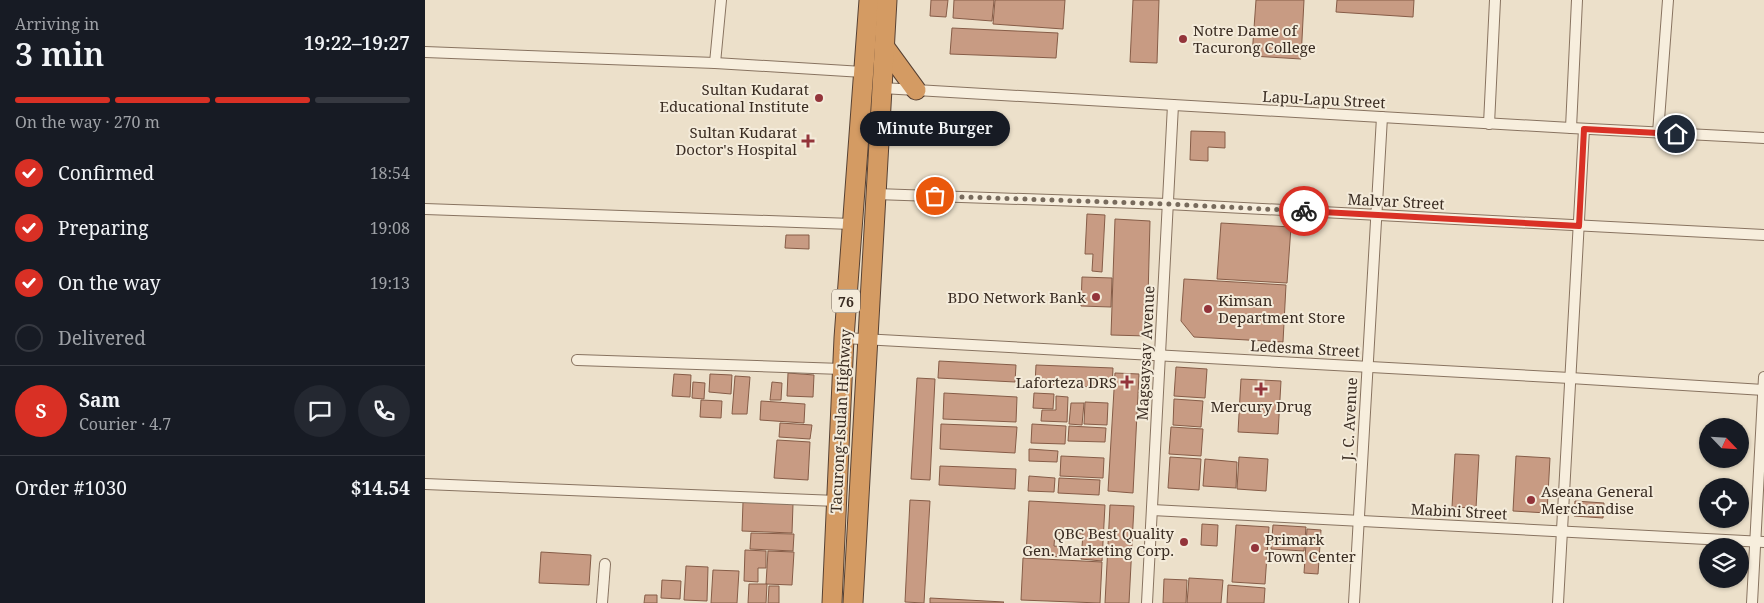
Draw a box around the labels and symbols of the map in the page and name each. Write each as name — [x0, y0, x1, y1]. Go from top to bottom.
place label: Notre Dame of Tacurong College — [1193, 20, 1316, 57]
marker: Notre Dame of Tacurong College — [1177, 33, 1189, 45]
place label: Sultan Kudarat Educational Institute — [660, 79, 809, 116]
street label: Lapu-Lapu Street — [1262, 86, 1386, 112]
marker: Sultan Kudarat Educational Institute — [813, 92, 825, 104]
callout: Minute Burger — [860, 111, 1010, 146]
pin — [1655, 113, 1697, 155]
place label: Sultan Kudarat Doctor's Hospital — [675, 122, 797, 159]
marker: Sultan Kudarat Doctor's Hospital — [801, 134, 815, 148]
pin — [914, 175, 956, 217]
courier — [1279, 186, 1329, 236]
street label: Malvar Street — [1347, 188, 1445, 214]
street label: Magsaysay Avenue — [1131, 285, 1159, 421]
place label: BDO Network Bank — [947, 287, 1086, 307]
road number: 76 — [832, 290, 860, 312]
place label: Kimsan Department Store — [1218, 290, 1345, 327]
marker: BDO Network Bank — [1090, 291, 1102, 303]
marker: Kimsan Department Store — [1202, 303, 1214, 315]
street label: Tacurong-Isulan Highway — [825, 328, 855, 514]
street label: Ledesma Street — [1250, 335, 1360, 361]
place label: Laforteza DRS — [1016, 372, 1117, 392]
marker: Laforteza DRS — [1121, 376, 1133, 388]
street label: J. C. Avenue — [1337, 377, 1361, 462]
marker: Mercury Drug — [1255, 383, 1267, 395]
place label: Mercury Drug — [1210, 396, 1312, 416]
north arrow — [1699, 418, 1749, 468]
place label: Aseana General Merchandise — [1541, 481, 1653, 518]
marker: Aseana General Merchandise — [1525, 494, 1537, 506]
street label: Mabini Street — [1410, 498, 1508, 524]
place label: QBC Best Quality Gen. Marketing Corp. — [1022, 523, 1175, 560]
place label: Primark Town Center — [1265, 529, 1356, 566]
marker: QBC Best Quality Gen. Marketing Corp. — [1178, 536, 1190, 548]
marker: Primark Town Center — [1249, 542, 1261, 554]

